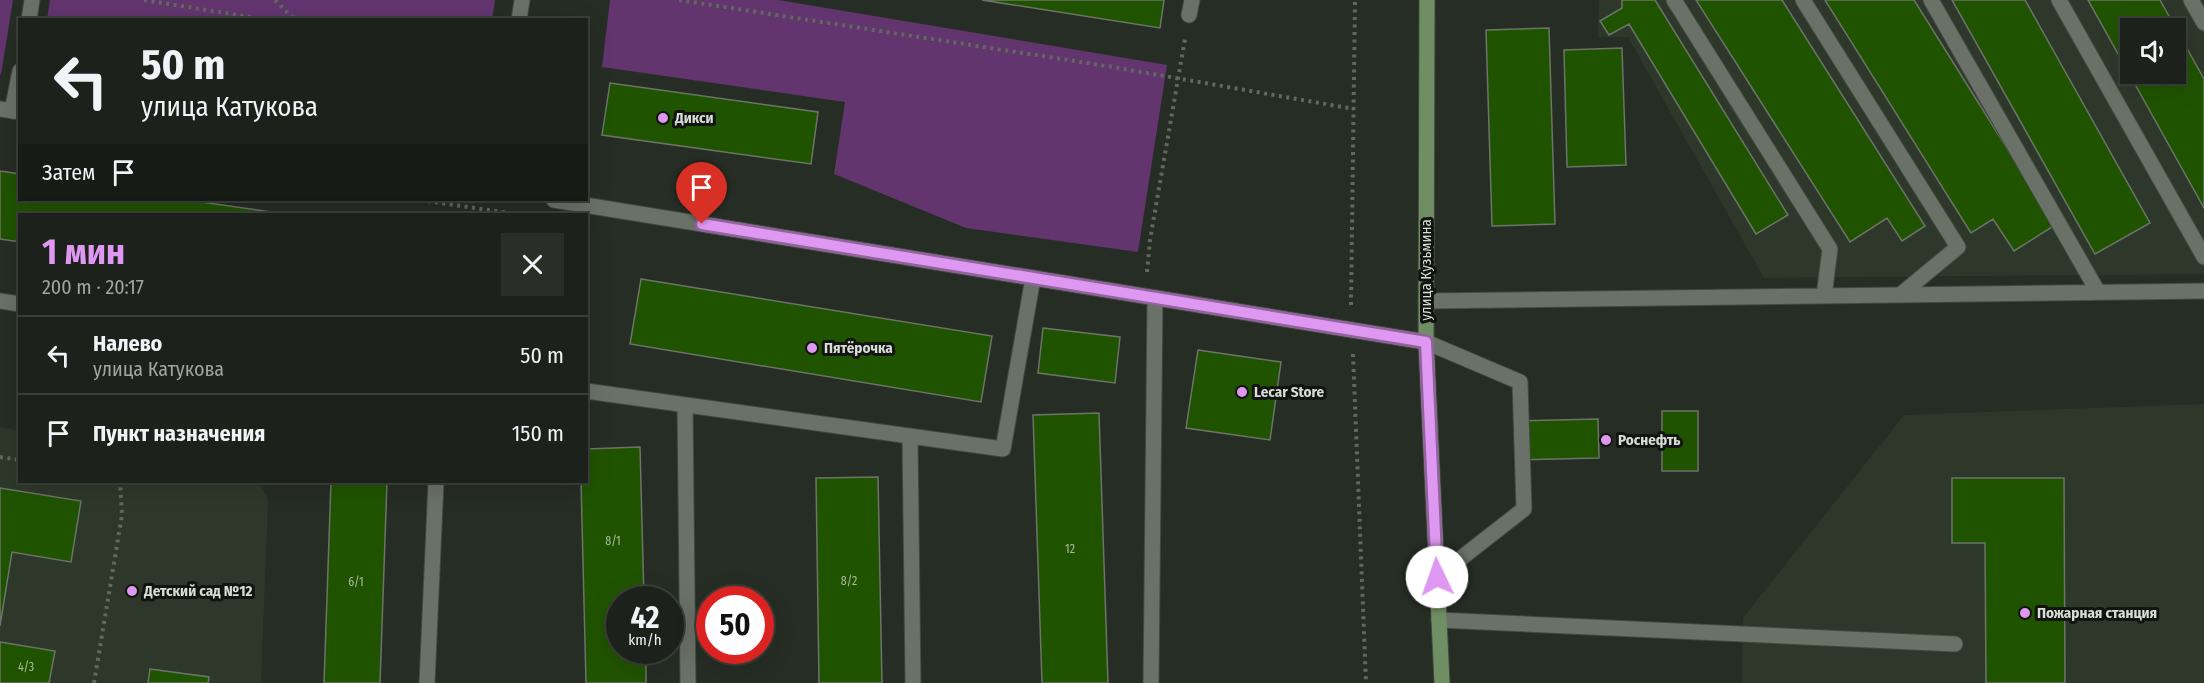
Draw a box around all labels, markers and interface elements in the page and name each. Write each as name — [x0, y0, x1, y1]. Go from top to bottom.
map controls — [2120, 18, 2186, 84]
button: sound — [2120, 18, 2186, 84]
text: 50 m — [141, 40, 225, 90]
icon: left — [42, 42, 120, 120]
text: улица Катукова — [141, 91, 318, 123]
place label: Дикси — [674, 109, 714, 127]
marker: Дикси — [656, 111, 670, 125]
icon: arrive — [107, 156, 140, 189]
text: Затем — [42, 159, 95, 186]
pin — [676, 162, 727, 224]
icon: arrive — [685, 171, 718, 204]
street label: улица Кузьмина — [1417, 219, 1435, 321]
text: 1 мин — [42, 230, 125, 274]
button: close — [501, 233, 564, 296]
text: 200 m · 20:17 — [42, 275, 144, 299]
text: Налево — [93, 330, 162, 357]
icon: left — [42, 339, 75, 372]
place label: Пятёрочка — [824, 339, 893, 357]
marker: Пятёрочка — [805, 341, 819, 355]
text: 50 m — [520, 342, 564, 369]
text: улица Катукова — [93, 357, 224, 381]
place label: Lecar Store — [1254, 383, 1325, 401]
marker: Lecar Store — [1235, 385, 1249, 399]
icon: arrive — [42, 417, 75, 450]
text: Пункт назначения — [93, 420, 265, 447]
text: 150 m — [512, 420, 564, 447]
place label: Роснефть — [1618, 431, 1680, 449]
marker: Роснефть — [1599, 433, 1613, 447]
house number: 8/1 — [605, 534, 621, 548]
house number: 12 — [1065, 542, 1075, 556]
position arrow — [1405, 545, 1469, 609]
house number: 8/2 — [841, 574, 857, 588]
house number: 6/1 — [348, 575, 364, 589]
place label: Детский сад №12 — [143, 582, 253, 600]
marker: Детский сад №12 — [125, 584, 139, 598]
speed limit sign: 50 — [696, 586, 774, 664]
text: 42 — [631, 600, 659, 636]
place label: Пожарная станция — [2037, 604, 2157, 622]
marker: Пожарная станция — [2018, 606, 2032, 620]
text: km/h — [628, 631, 662, 649]
house number: 4/3 — [18, 660, 34, 674]

